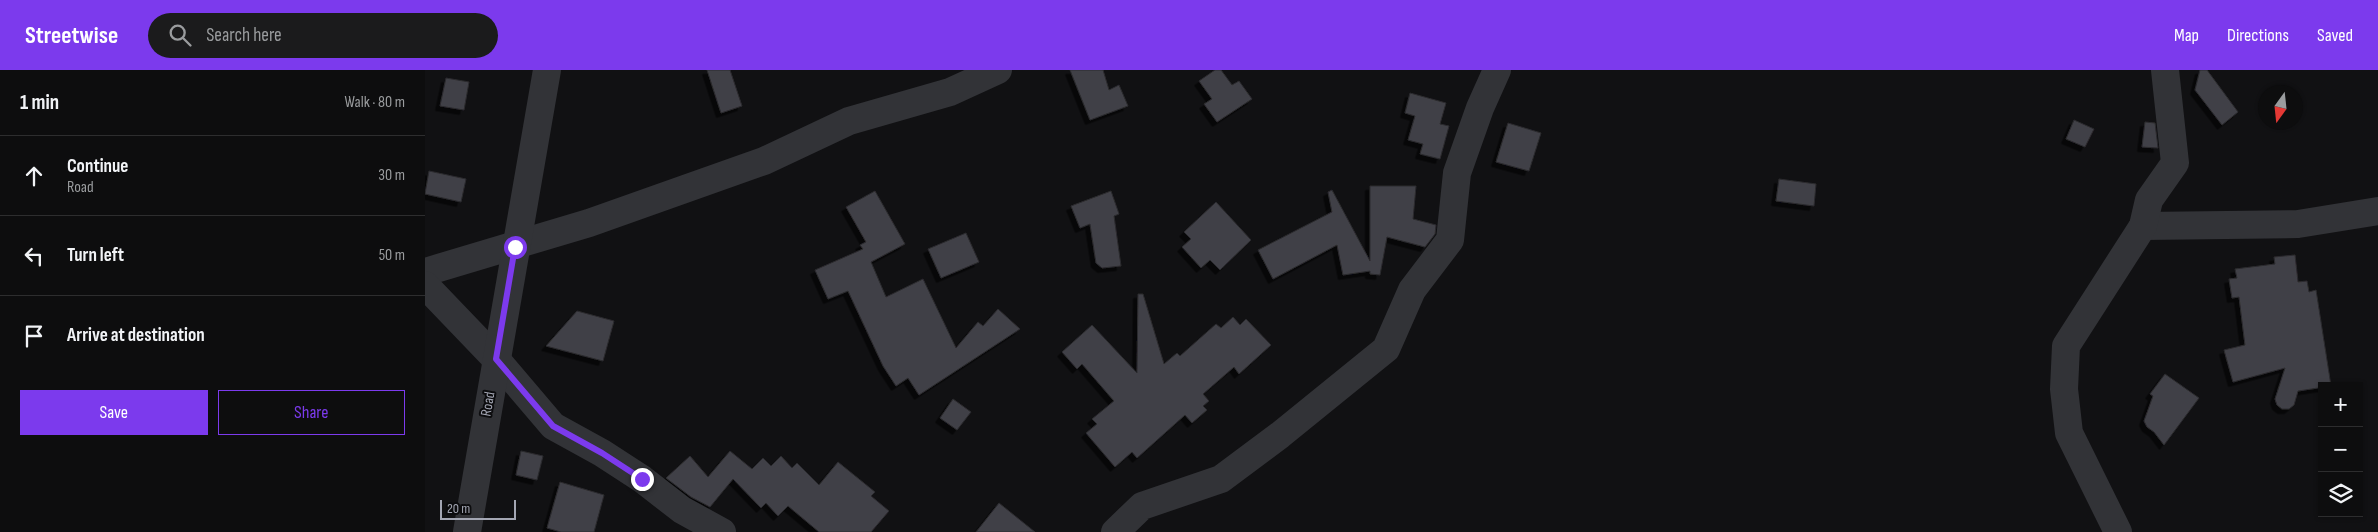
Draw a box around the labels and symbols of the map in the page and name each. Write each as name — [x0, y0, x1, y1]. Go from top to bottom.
north arrow — [2258, 85, 2303, 130]
route start — [504, 236, 527, 259]
street label: Road — [476, 390, 500, 418]
route end — [631, 468, 654, 491]
scale bar — [440, 497, 516, 520]

